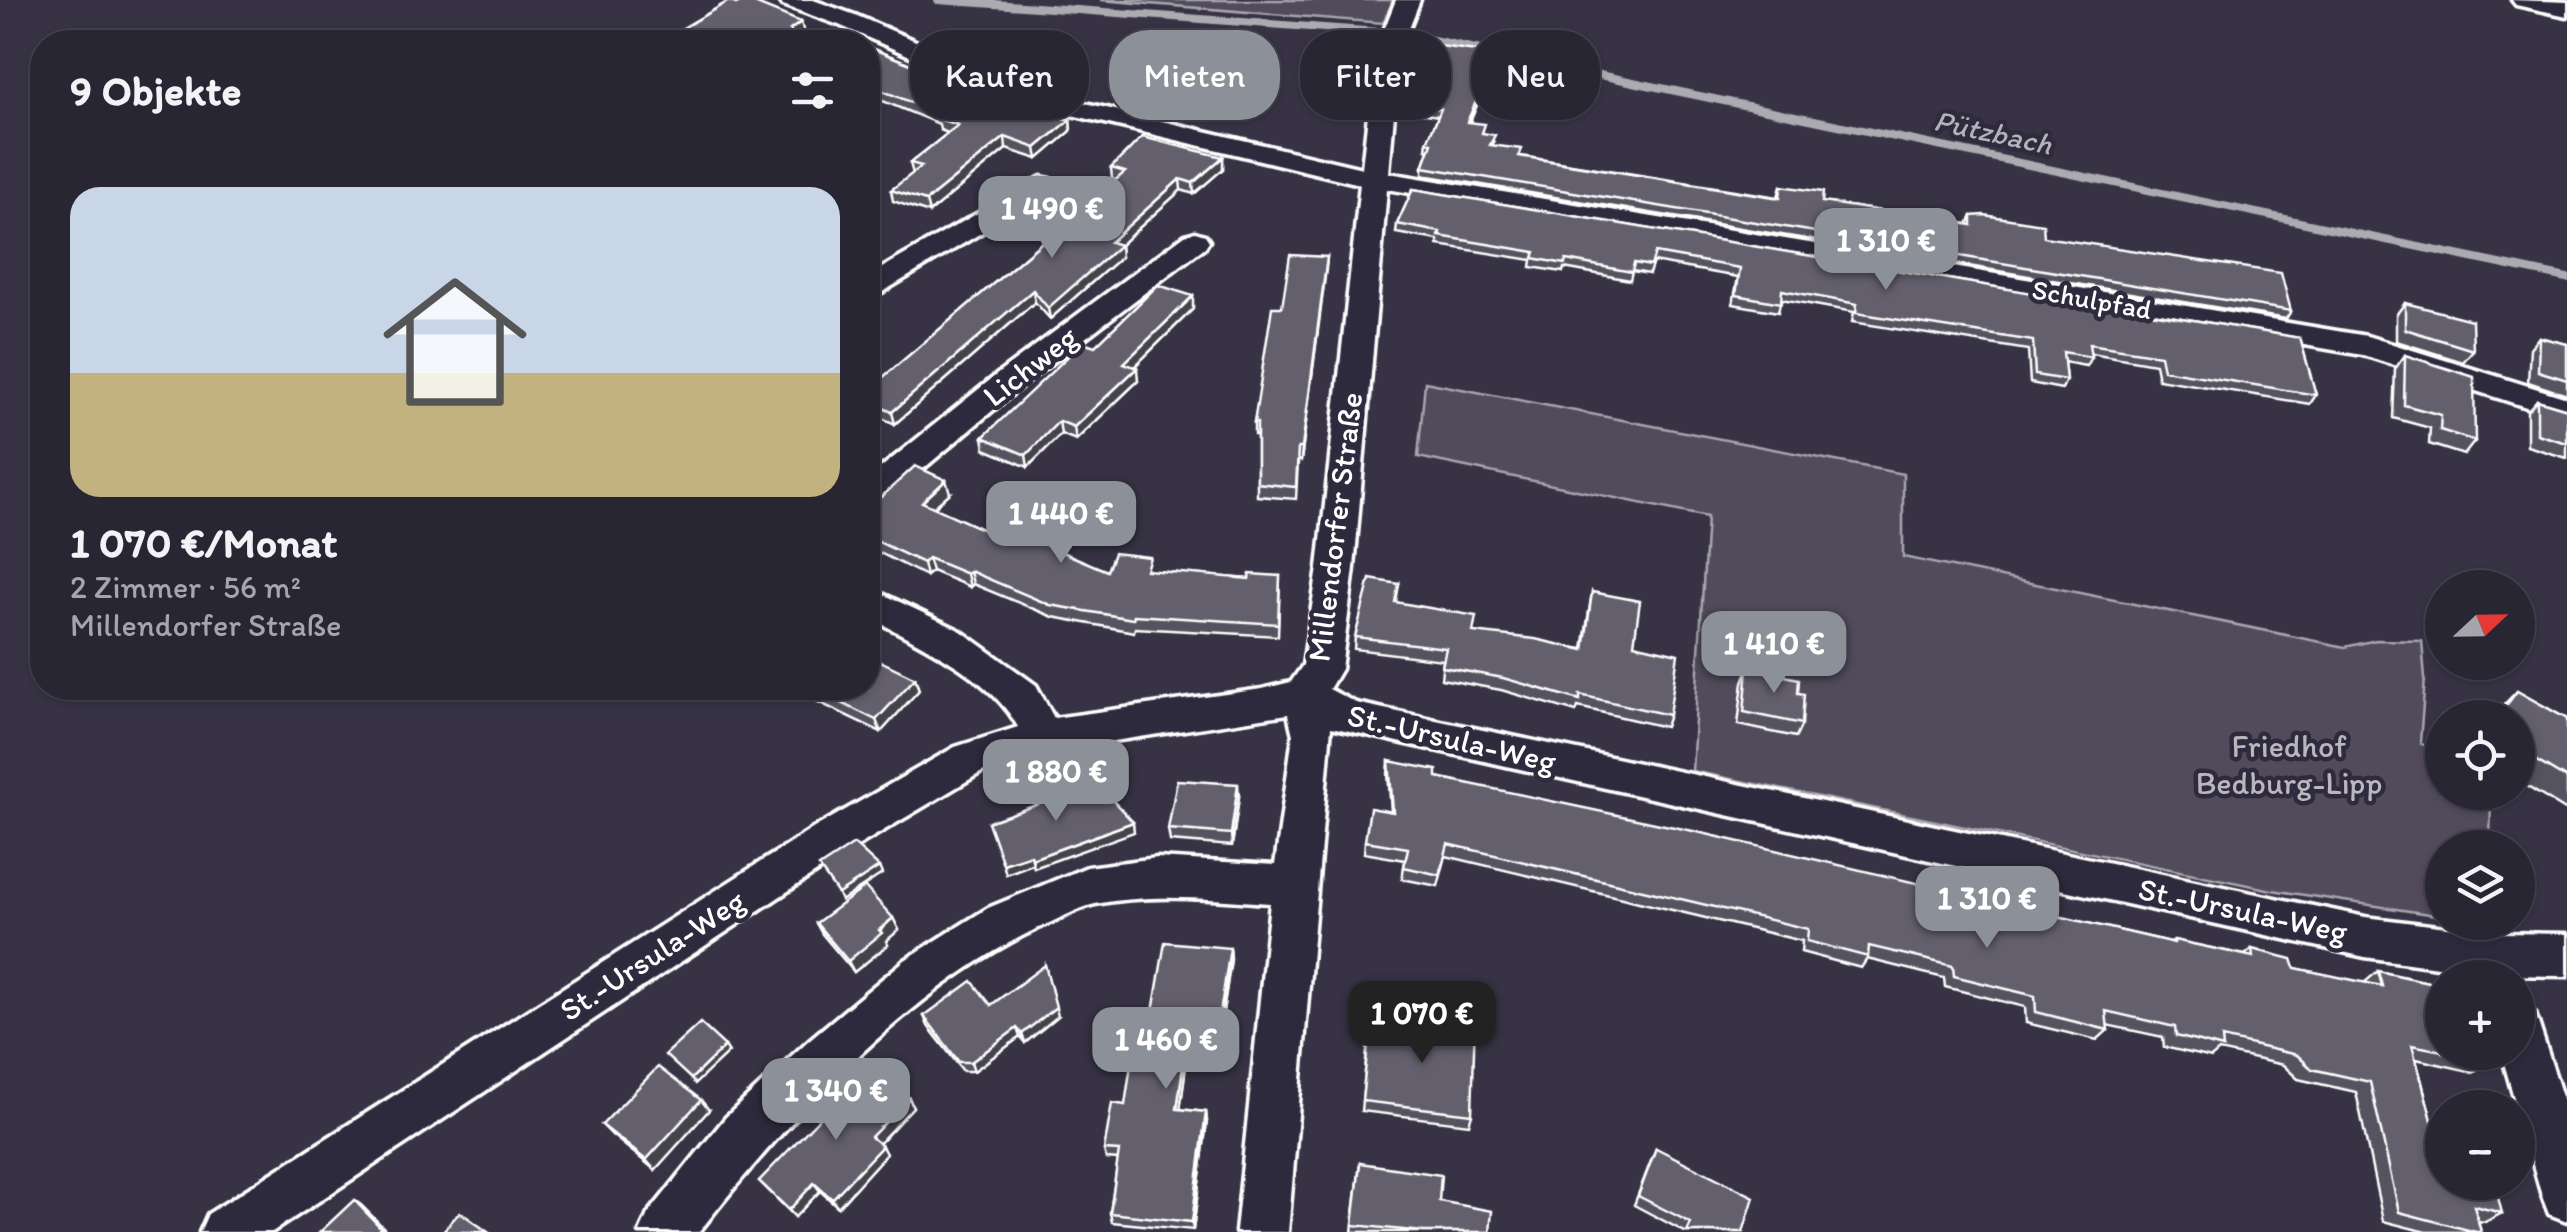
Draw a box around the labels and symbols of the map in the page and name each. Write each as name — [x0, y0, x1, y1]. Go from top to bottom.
water label: Pützbach — [1931, 101, 2056, 163]
pin: 1 490 € — [960, 176, 1144, 261]
pin: 1 310 € — [1794, 208, 1978, 293]
street label: Schulpfad — [2029, 272, 2155, 326]
street label: Lichweg — [975, 317, 1085, 415]
street label: Millendorfer Straße — [1300, 390, 1370, 664]
pin: 1 440 € — [969, 481, 1153, 566]
north arrow — [2425, 570, 2535, 680]
pin: 1 410 € — [1682, 611, 1866, 696]
street label: St.-Ursula-Weg — [1344, 696, 1561, 781]
park label: Friedhof Bedburg-Lipp — [2196, 727, 2382, 802]
pin: 1 880 € — [964, 739, 1148, 824]
pin: 1 310 € — [1895, 866, 2079, 951]
street label: St.-Ursula-Weg — [2135, 869, 2352, 951]
street label: St.-Ursula-Weg — [552, 881, 752, 1029]
pin: 1 070 € — [1330, 981, 1514, 1066]
pin: 1 460 € — [1074, 1007, 1258, 1092]
pin: 1 340 € — [744, 1058, 928, 1143]

